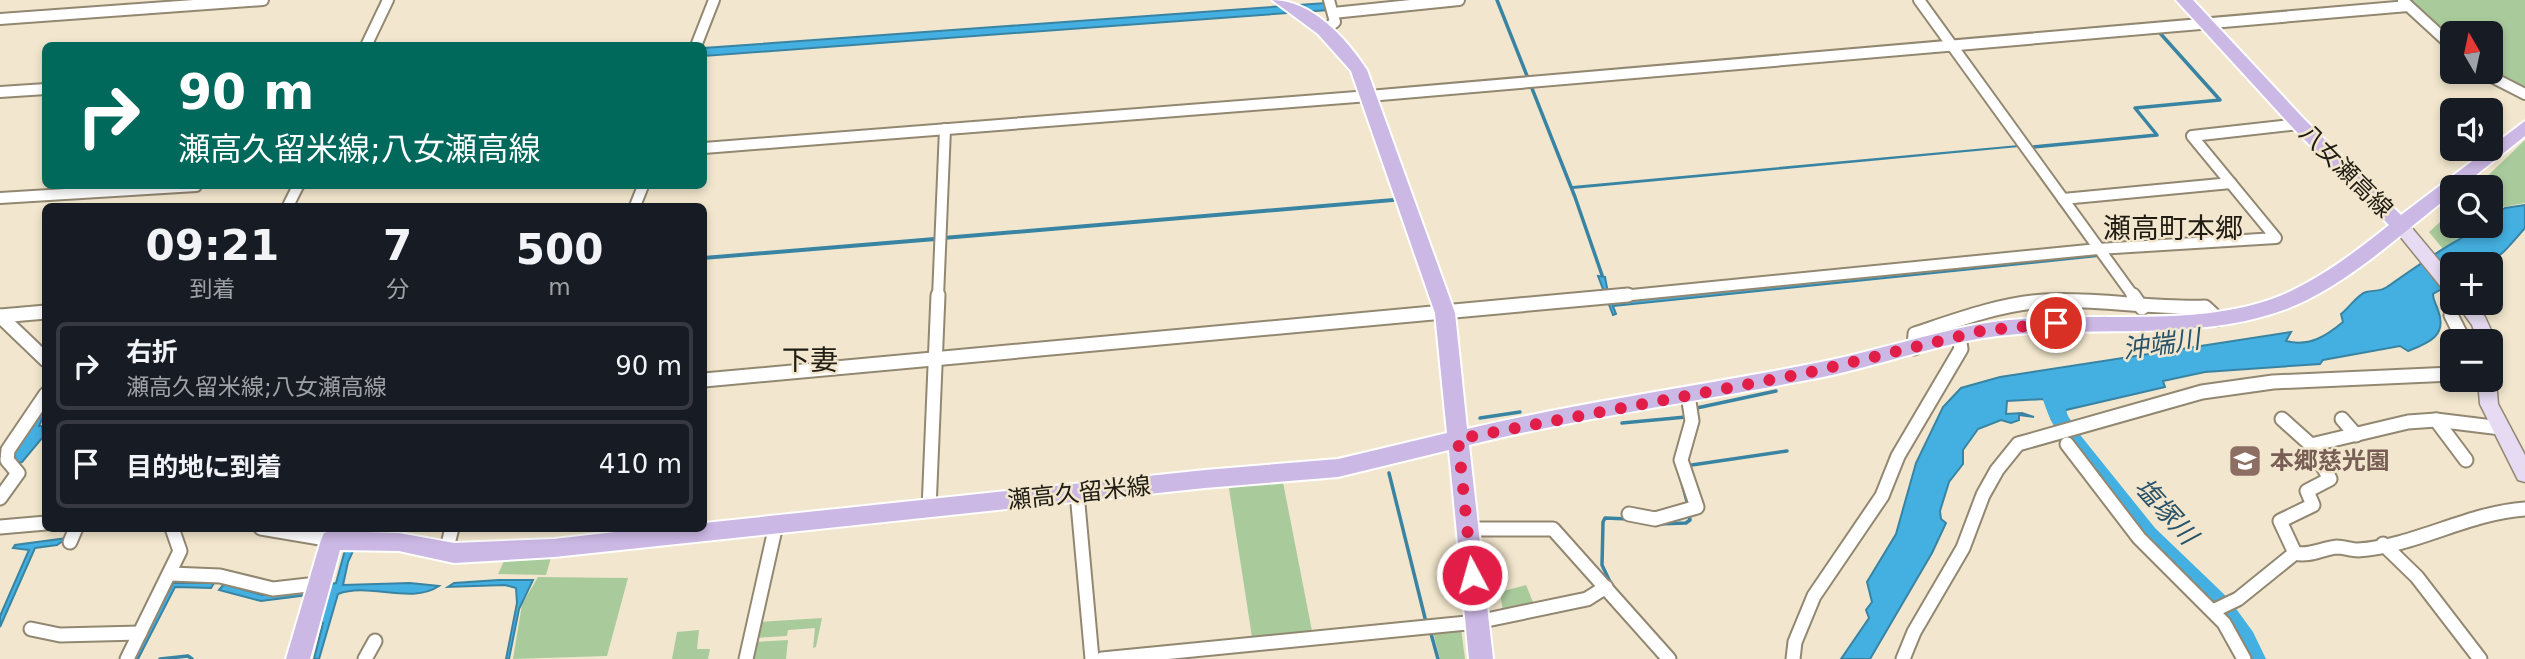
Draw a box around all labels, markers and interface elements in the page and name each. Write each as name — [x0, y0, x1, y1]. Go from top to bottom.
north arrow — [2440, 21, 2502, 84]
map controls — [2440, 21, 2503, 392]
text: 90 m — [178, 64, 314, 121]
icon: right — [63, 70, 154, 161]
button: sound — [2440, 98, 2503, 161]
street label: 八女瀬高線 — [2294, 119, 2398, 223]
text: 瀬高久留米線;八女瀬高線 — [178, 130, 541, 168]
button: search — [2440, 175, 2503, 238]
district label: 瀬高町本郷 — [2103, 212, 2243, 245]
text: 09:21 — [146, 221, 279, 270]
text: 7 — [383, 221, 412, 270]
text: 500 — [516, 225, 603, 274]
button: + — [2440, 252, 2503, 315]
text: m — [548, 274, 571, 300]
text: 到着 — [189, 276, 235, 302]
text: 分 — [386, 276, 409, 302]
pin — [2026, 293, 2086, 353]
icon: arrive — [2037, 304, 2075, 342]
water label: 沖端川 — [2120, 323, 2205, 364]
button: − — [2440, 329, 2503, 392]
text: 右折 — [126, 337, 178, 367]
district label: 下妻 — [782, 344, 838, 377]
icon: right — [67, 347, 105, 385]
text: 90 m — [615, 351, 682, 381]
text: 瀬高久留米線;八女瀬高線 — [126, 374, 387, 400]
school or university icon: 本郷慈光園 — [2226, 442, 2264, 480]
icon: arrive — [67, 445, 105, 483]
place label: 本郷慈光園 — [2270, 447, 2390, 475]
text: 410 m — [599, 449, 682, 479]
text: 目的地に到着 — [126, 452, 282, 482]
street label: 瀬高久留米線 — [1006, 472, 1152, 514]
water label: 塩塚川 — [2129, 472, 2205, 552]
position arrow — [1435, 538, 1509, 612]

